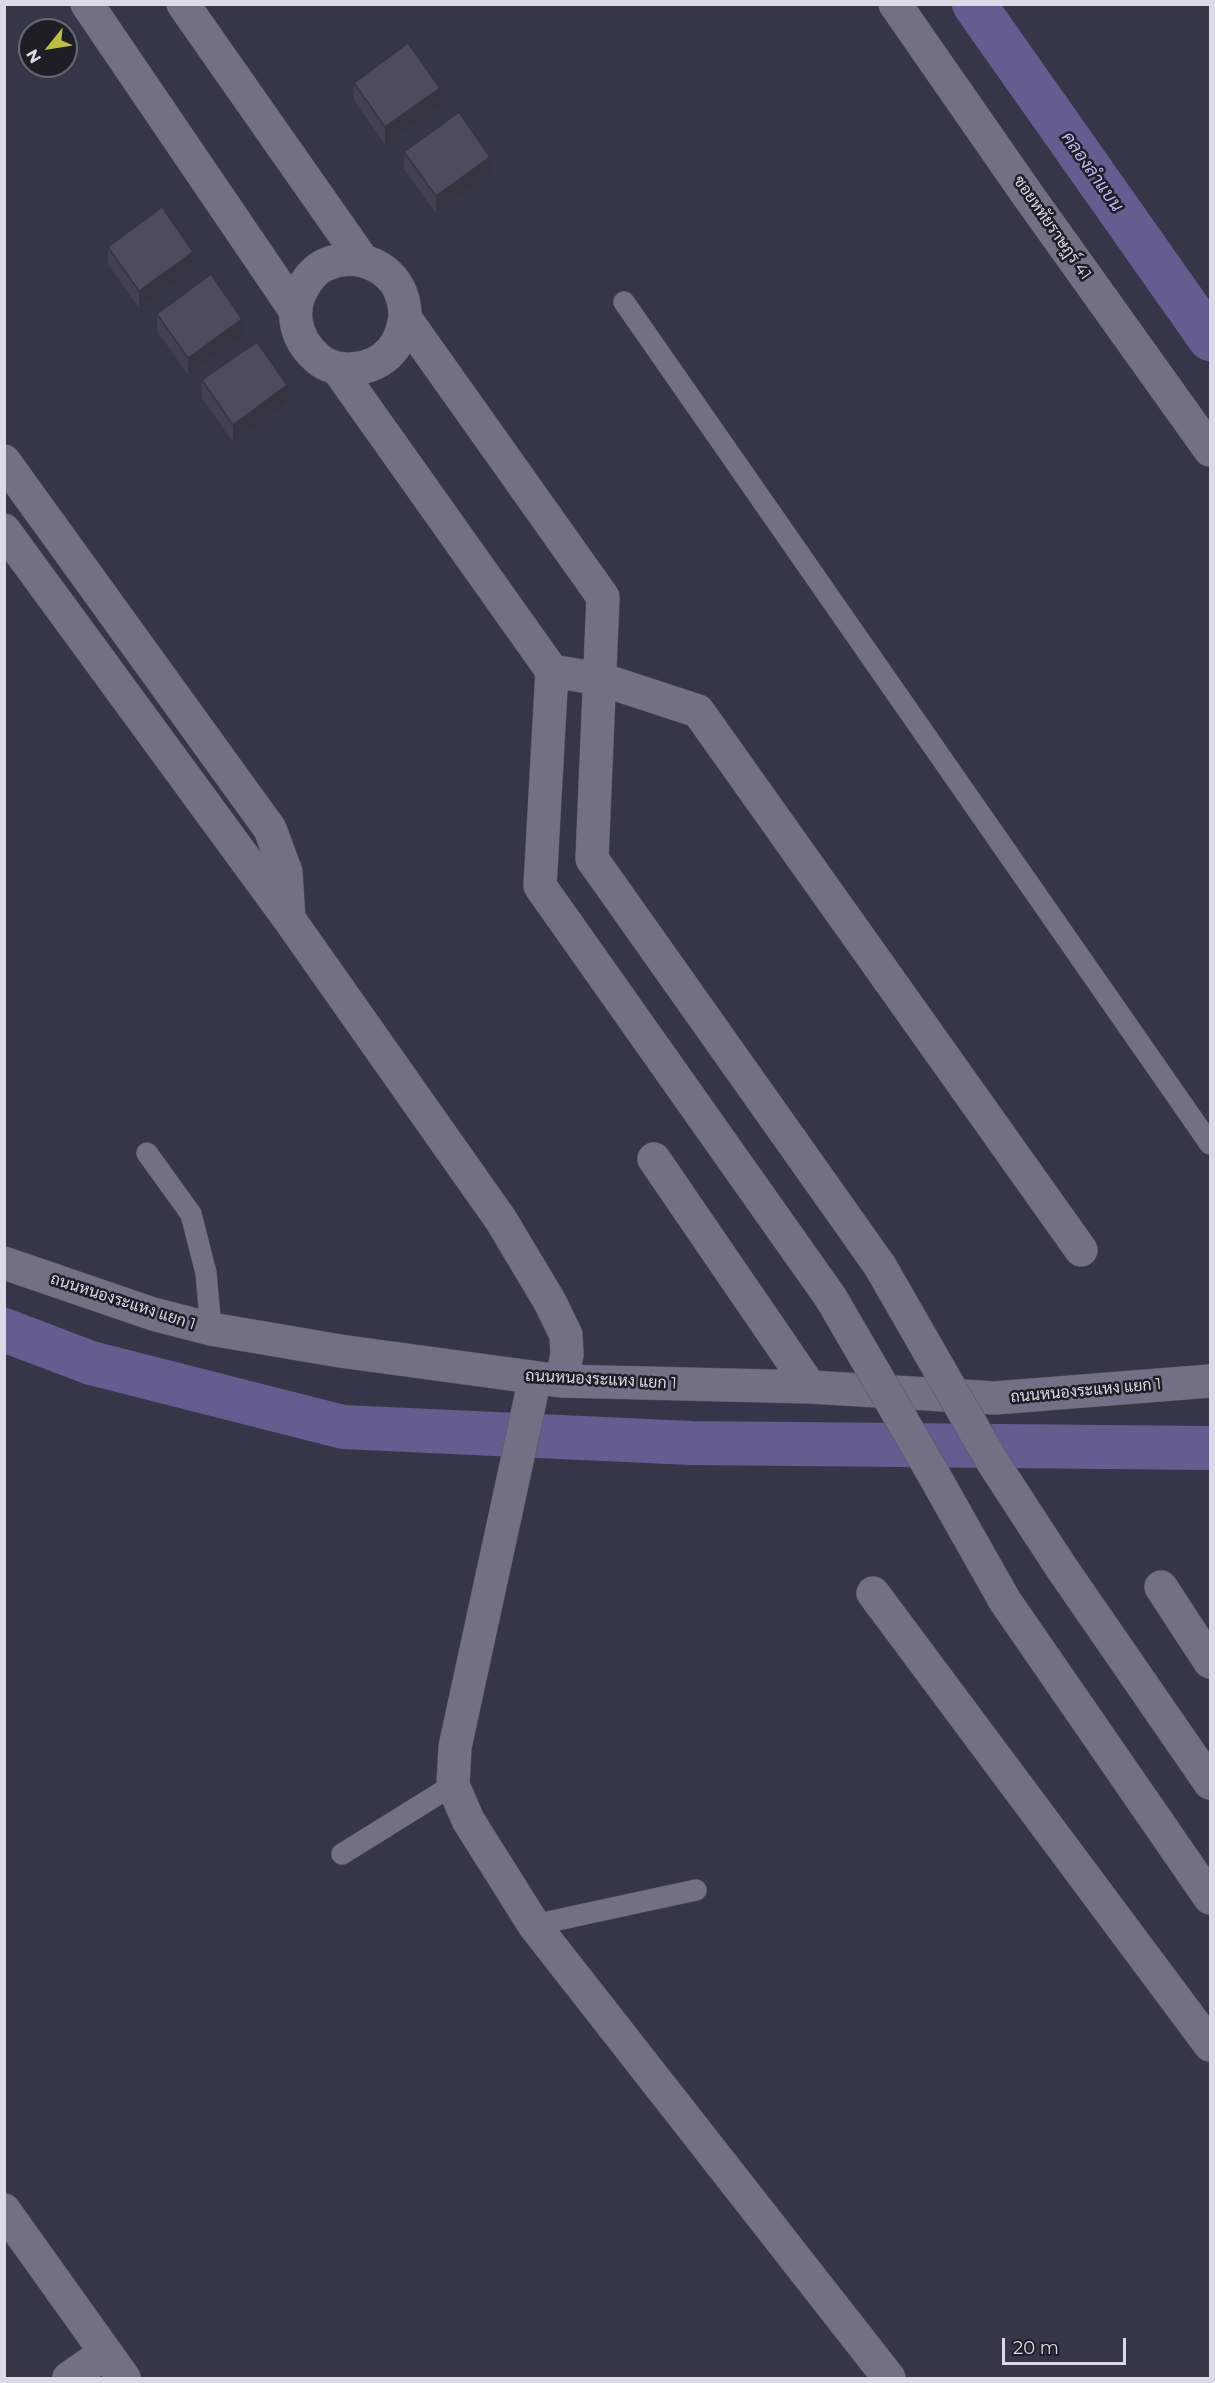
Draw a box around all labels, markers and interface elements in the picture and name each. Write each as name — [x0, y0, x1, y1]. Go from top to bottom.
north arrow — [18, 18, 78, 78]
text: N — [22, 46, 45, 67]
water label: คลองลำแบน — [1057, 128, 1127, 216]
street label: ซอยหทัยราษฎร์ 41 — [1009, 172, 1095, 284]
street label: ถนนหนองระแหง แยก 1 — [48, 1269, 198, 1335]
street label: ถนนหนองระแหง แยก 1 — [525, 1366, 677, 1394]
street label: ถนนหนองระแหง แยก 1 — [1010, 1375, 1162, 1407]
scale bar — [1005, 2326, 1130, 2364]
text: 20 m — [1013, 2337, 1059, 2359]

